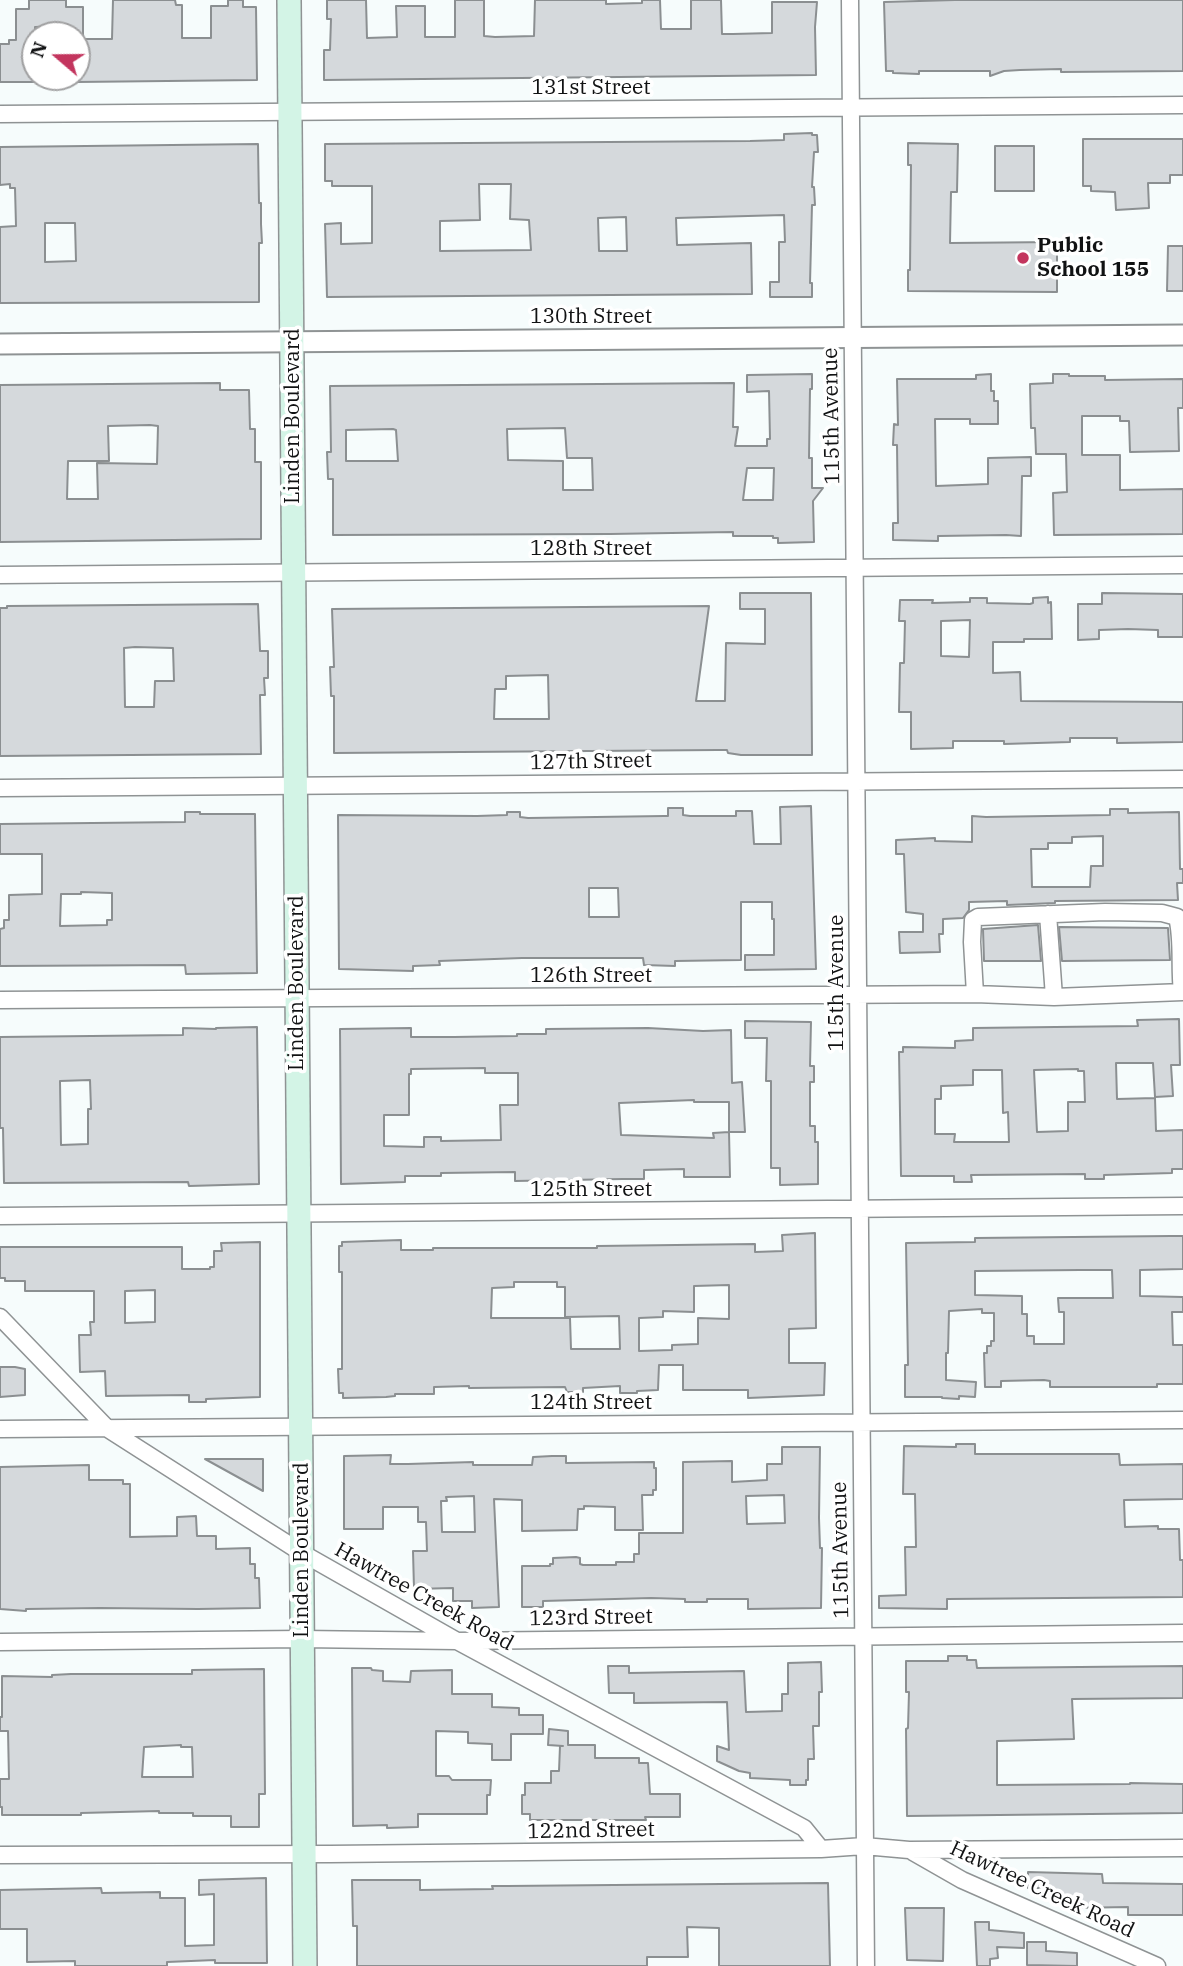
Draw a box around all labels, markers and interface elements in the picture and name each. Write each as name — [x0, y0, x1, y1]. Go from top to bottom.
north arrow — [21, 21, 91, 91]
text: N — [24, 38, 52, 61]
street label: 131st Street — [531, 75, 651, 101]
place label: Public School 155 — [1037, 233, 1149, 283]
marker: Public School 155 — [1015, 250, 1031, 266]
street label: 130th Street — [530, 304, 652, 330]
street label: Linden Boulevard — [280, 328, 306, 504]
street label: 115th Avenue — [818, 347, 846, 485]
street label: 128th Street — [530, 536, 652, 562]
street label: 127th Street — [530, 748, 652, 776]
street label: Linden Boulevard — [284, 895, 310, 1071]
street label: 115th Avenue — [824, 914, 850, 1052]
street label: 126th Street — [530, 963, 652, 989]
street label: 125th Street — [530, 1177, 652, 1203]
street label: 124th Street — [530, 1390, 652, 1416]
street label: Linden Boulevard — [289, 1462, 315, 1638]
street label: 115th Avenue — [827, 1481, 855, 1619]
street label: Hawtree Creek Road — [330, 1537, 518, 1657]
street label: 123rd Street — [529, 1604, 653, 1632]
street label: 122nd Street — [527, 1817, 655, 1845]
street label: Hawtree Creek Road — [946, 1836, 1138, 1944]

